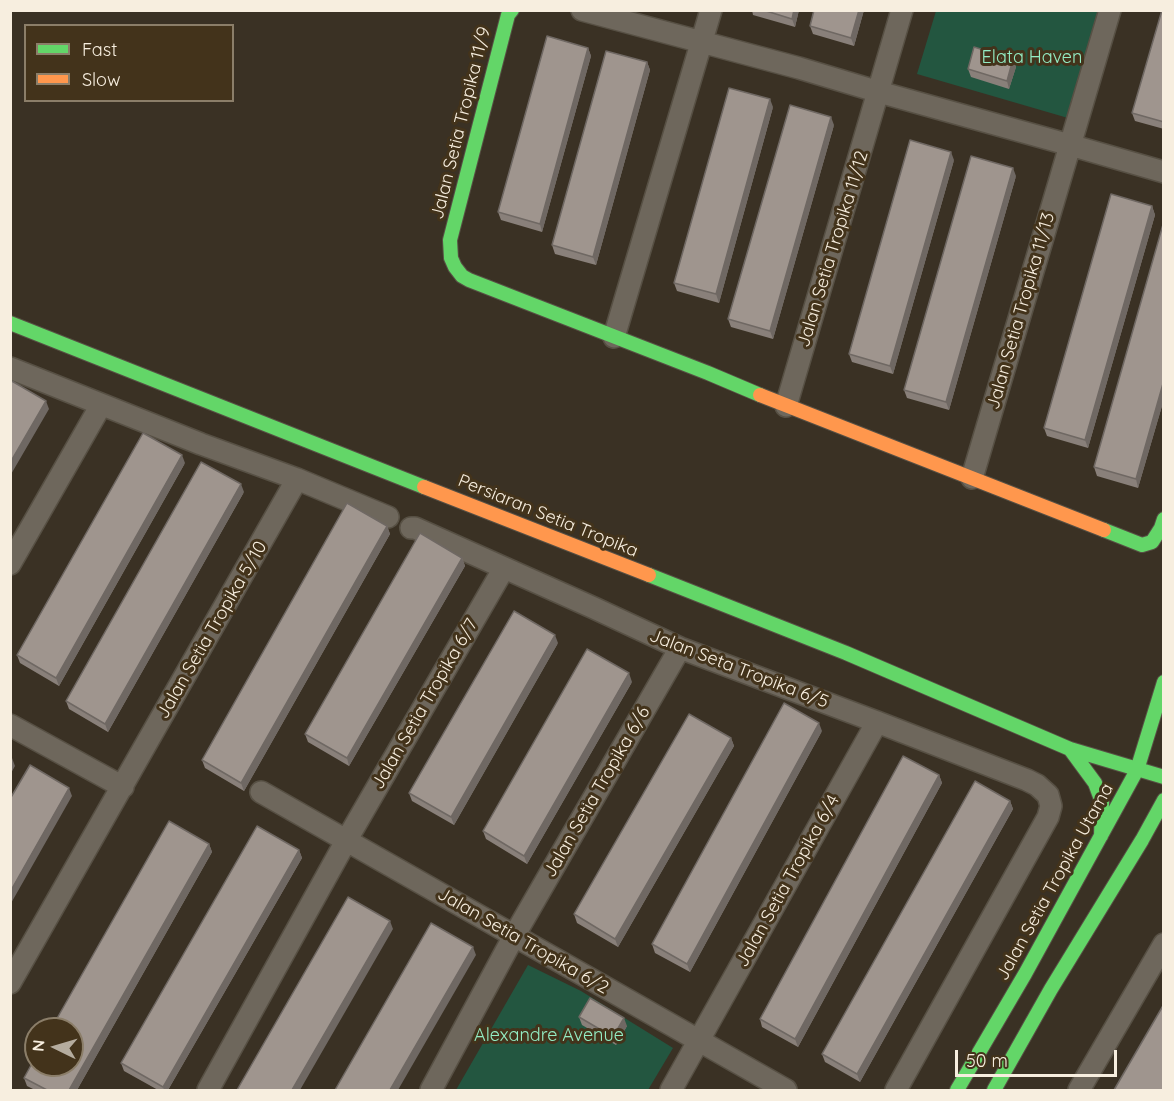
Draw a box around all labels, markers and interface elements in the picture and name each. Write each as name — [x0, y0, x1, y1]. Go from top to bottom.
legend — [24, 24, 234, 102]
street label: Jalan Setia Tropika 11/9 — [427, 24, 495, 222]
text: Fast — [82, 38, 117, 61]
park label: Elata Haven — [982, 47, 1082, 69]
text: Slow — [82, 68, 120, 91]
street label: Jalan Setia Tropika 11/12 — [793, 148, 873, 350]
street label: Jalan Setia Tropika 11/13 — [983, 210, 1059, 412]
street label: Persiaran Setia Tropika — [455, 470, 641, 562]
street label: Jalan Setia Tropika 5/10 — [152, 537, 272, 723]
street label: Jalan Setia Tropika 6/7 — [367, 615, 483, 793]
street label: Jalan Seta Tropika 6/5 — [646, 625, 832, 713]
street label: Jalan Setia Tropika 6/6 — [539, 703, 655, 881]
street label: Jalan Setia Tropika Utama — [992, 780, 1118, 984]
street label: Jalan Setia Tropika 6/4 — [732, 791, 844, 971]
street label: Jalan Setia Tropika 6/2 — [434, 883, 612, 999]
north arrow — [24, 1017, 84, 1077]
park label: Alexandre Avenue — [474, 1025, 624, 1047]
scale bar — [958, 1038, 1120, 1076]
text: N — [28, 1039, 49, 1052]
text: 50 m — [966, 1049, 1008, 1072]

